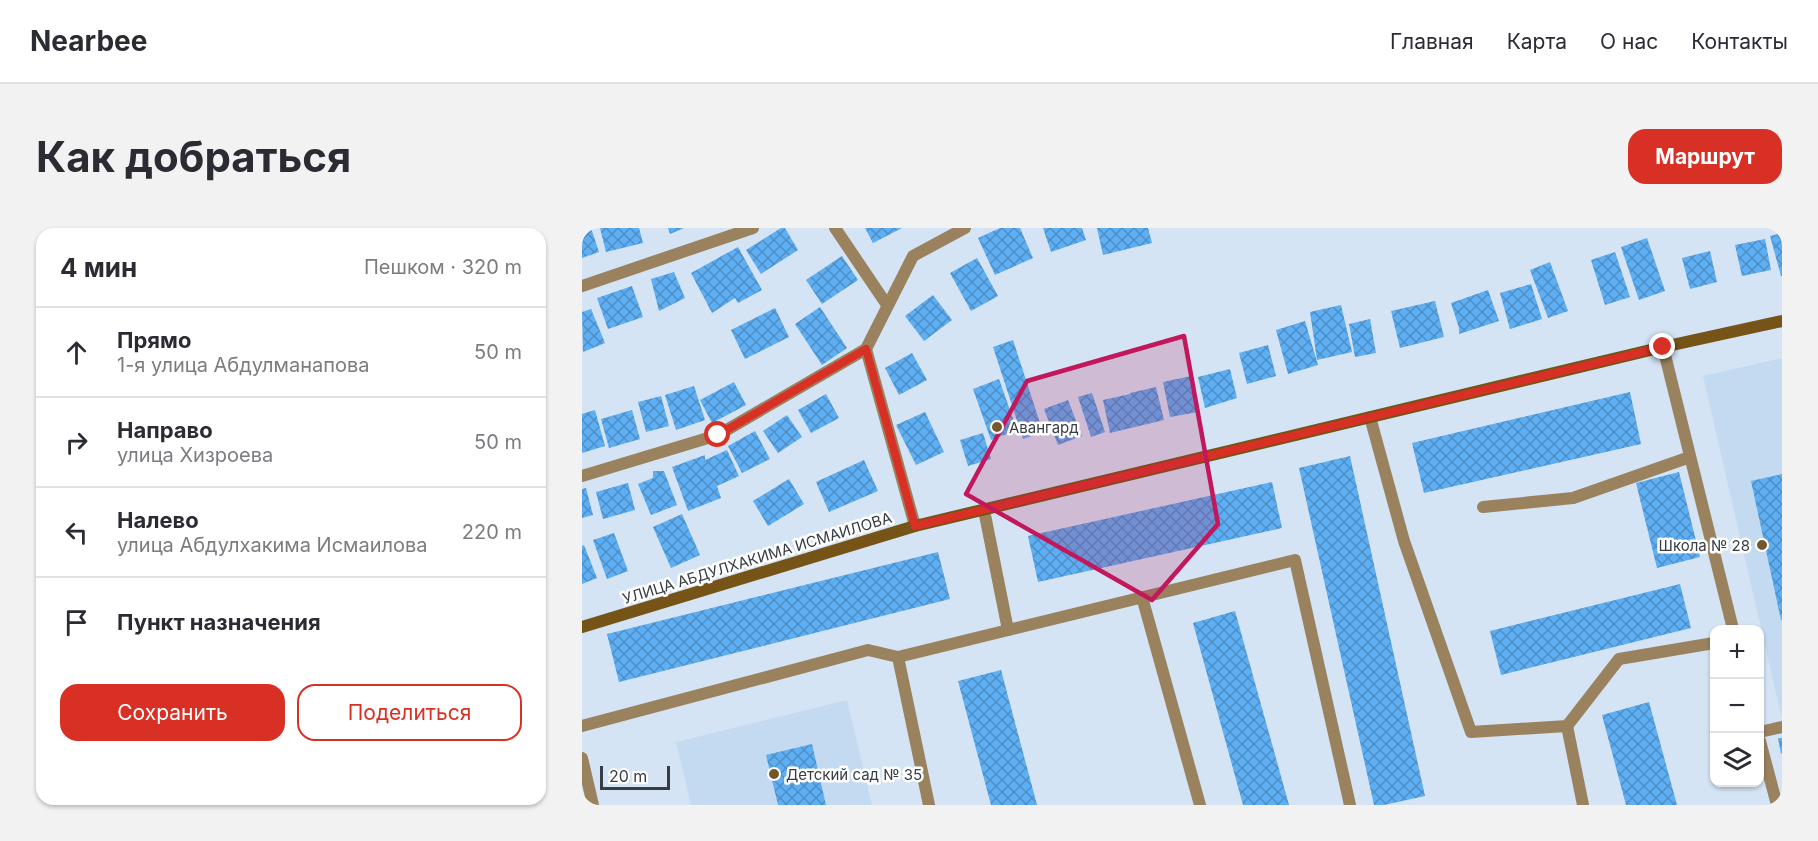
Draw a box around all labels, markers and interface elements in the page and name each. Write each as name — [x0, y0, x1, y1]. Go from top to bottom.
text: Nearbee — [30, 24, 147, 58]
text: Главная — [1390, 29, 1474, 54]
text: Карта — [1507, 29, 1567, 54]
text: О нас — [1600, 29, 1658, 54]
text: Контакты — [1691, 29, 1788, 54]
button: Маршрут — [1628, 129, 1782, 184]
text: Как добраться — [36, 131, 351, 182]
text: 4 мин — [60, 252, 137, 283]
text: Пешком · 320 m — [364, 255, 522, 279]
text: Прямо — [117, 327, 191, 353]
route end — [1649, 333, 1675, 359]
icon: ahead — [60, 336, 93, 369]
text: 50 m — [474, 340, 522, 364]
text: 1-я улица Абдулманапова — [117, 353, 370, 377]
text: Направо — [117, 417, 213, 443]
place label: Авангард — [1009, 418, 1079, 437]
marker: Авангард — [990, 420, 1004, 434]
route start — [704, 421, 730, 447]
icon: right — [60, 426, 93, 459]
text: 50 m — [474, 430, 522, 454]
text: улица Хизроева — [117, 443, 273, 467]
text: Налево — [117, 507, 199, 533]
street label: УЛИЦА АБДУЛХАКИМА ИСМАИЛОВА — [620, 508, 894, 608]
icon: left — [60, 516, 93, 549]
text: 220 m — [462, 520, 522, 544]
text: улица Абдулхакима Исмаилова — [117, 533, 428, 557]
place label: Школа № 28 — [1659, 536, 1750, 555]
marker: Школа № 28 — [1755, 538, 1769, 552]
icon: arrive — [60, 606, 93, 639]
text: Пункт назначения — [117, 609, 321, 635]
map controls — [1710, 625, 1764, 787]
button: + — [1710, 625, 1764, 679]
button: − — [1710, 679, 1764, 733]
button: Сохранить — [60, 684, 285, 741]
button: Поделиться — [297, 684, 522, 741]
button: layers — [1710, 733, 1764, 787]
scale bar — [600, 763, 670, 790]
place label: Детский сад № 35 — [786, 765, 922, 784]
text: 20 m — [609, 766, 647, 786]
marker: Детский сад № 35 — [767, 767, 781, 781]

